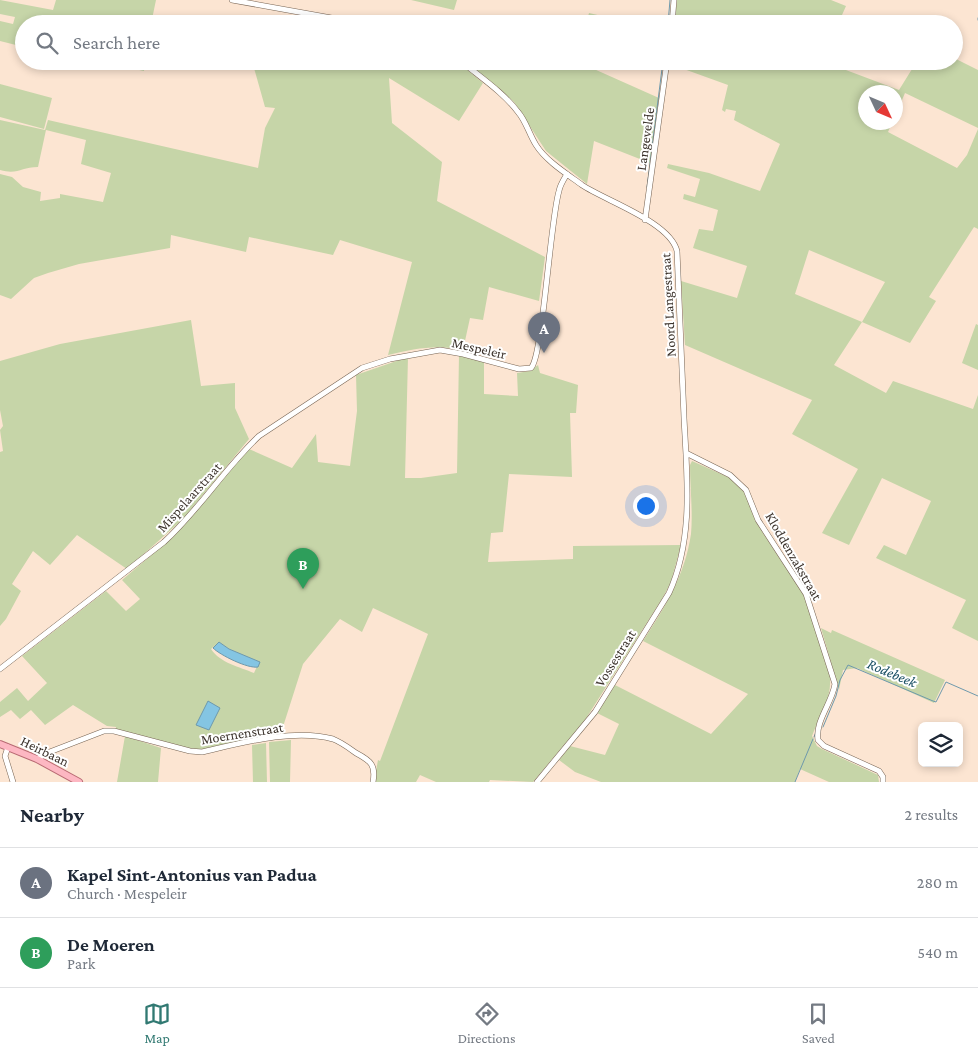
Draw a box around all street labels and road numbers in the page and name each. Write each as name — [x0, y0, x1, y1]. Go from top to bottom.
street label: Langevelde — [633, 106, 657, 172]
street label: Noord Langestraat — [657, 252, 679, 357]
street label: Mespeleir — [450, 334, 508, 362]
street label: Mispelaarstraat — [154, 459, 225, 535]
street label: Kloddenzakstraat — [762, 509, 826, 603]
street label: Vossestraat — [591, 626, 639, 689]
street label: Moernenstraat — [200, 719, 285, 747]
street label: Heirbaan — [18, 733, 72, 770]

